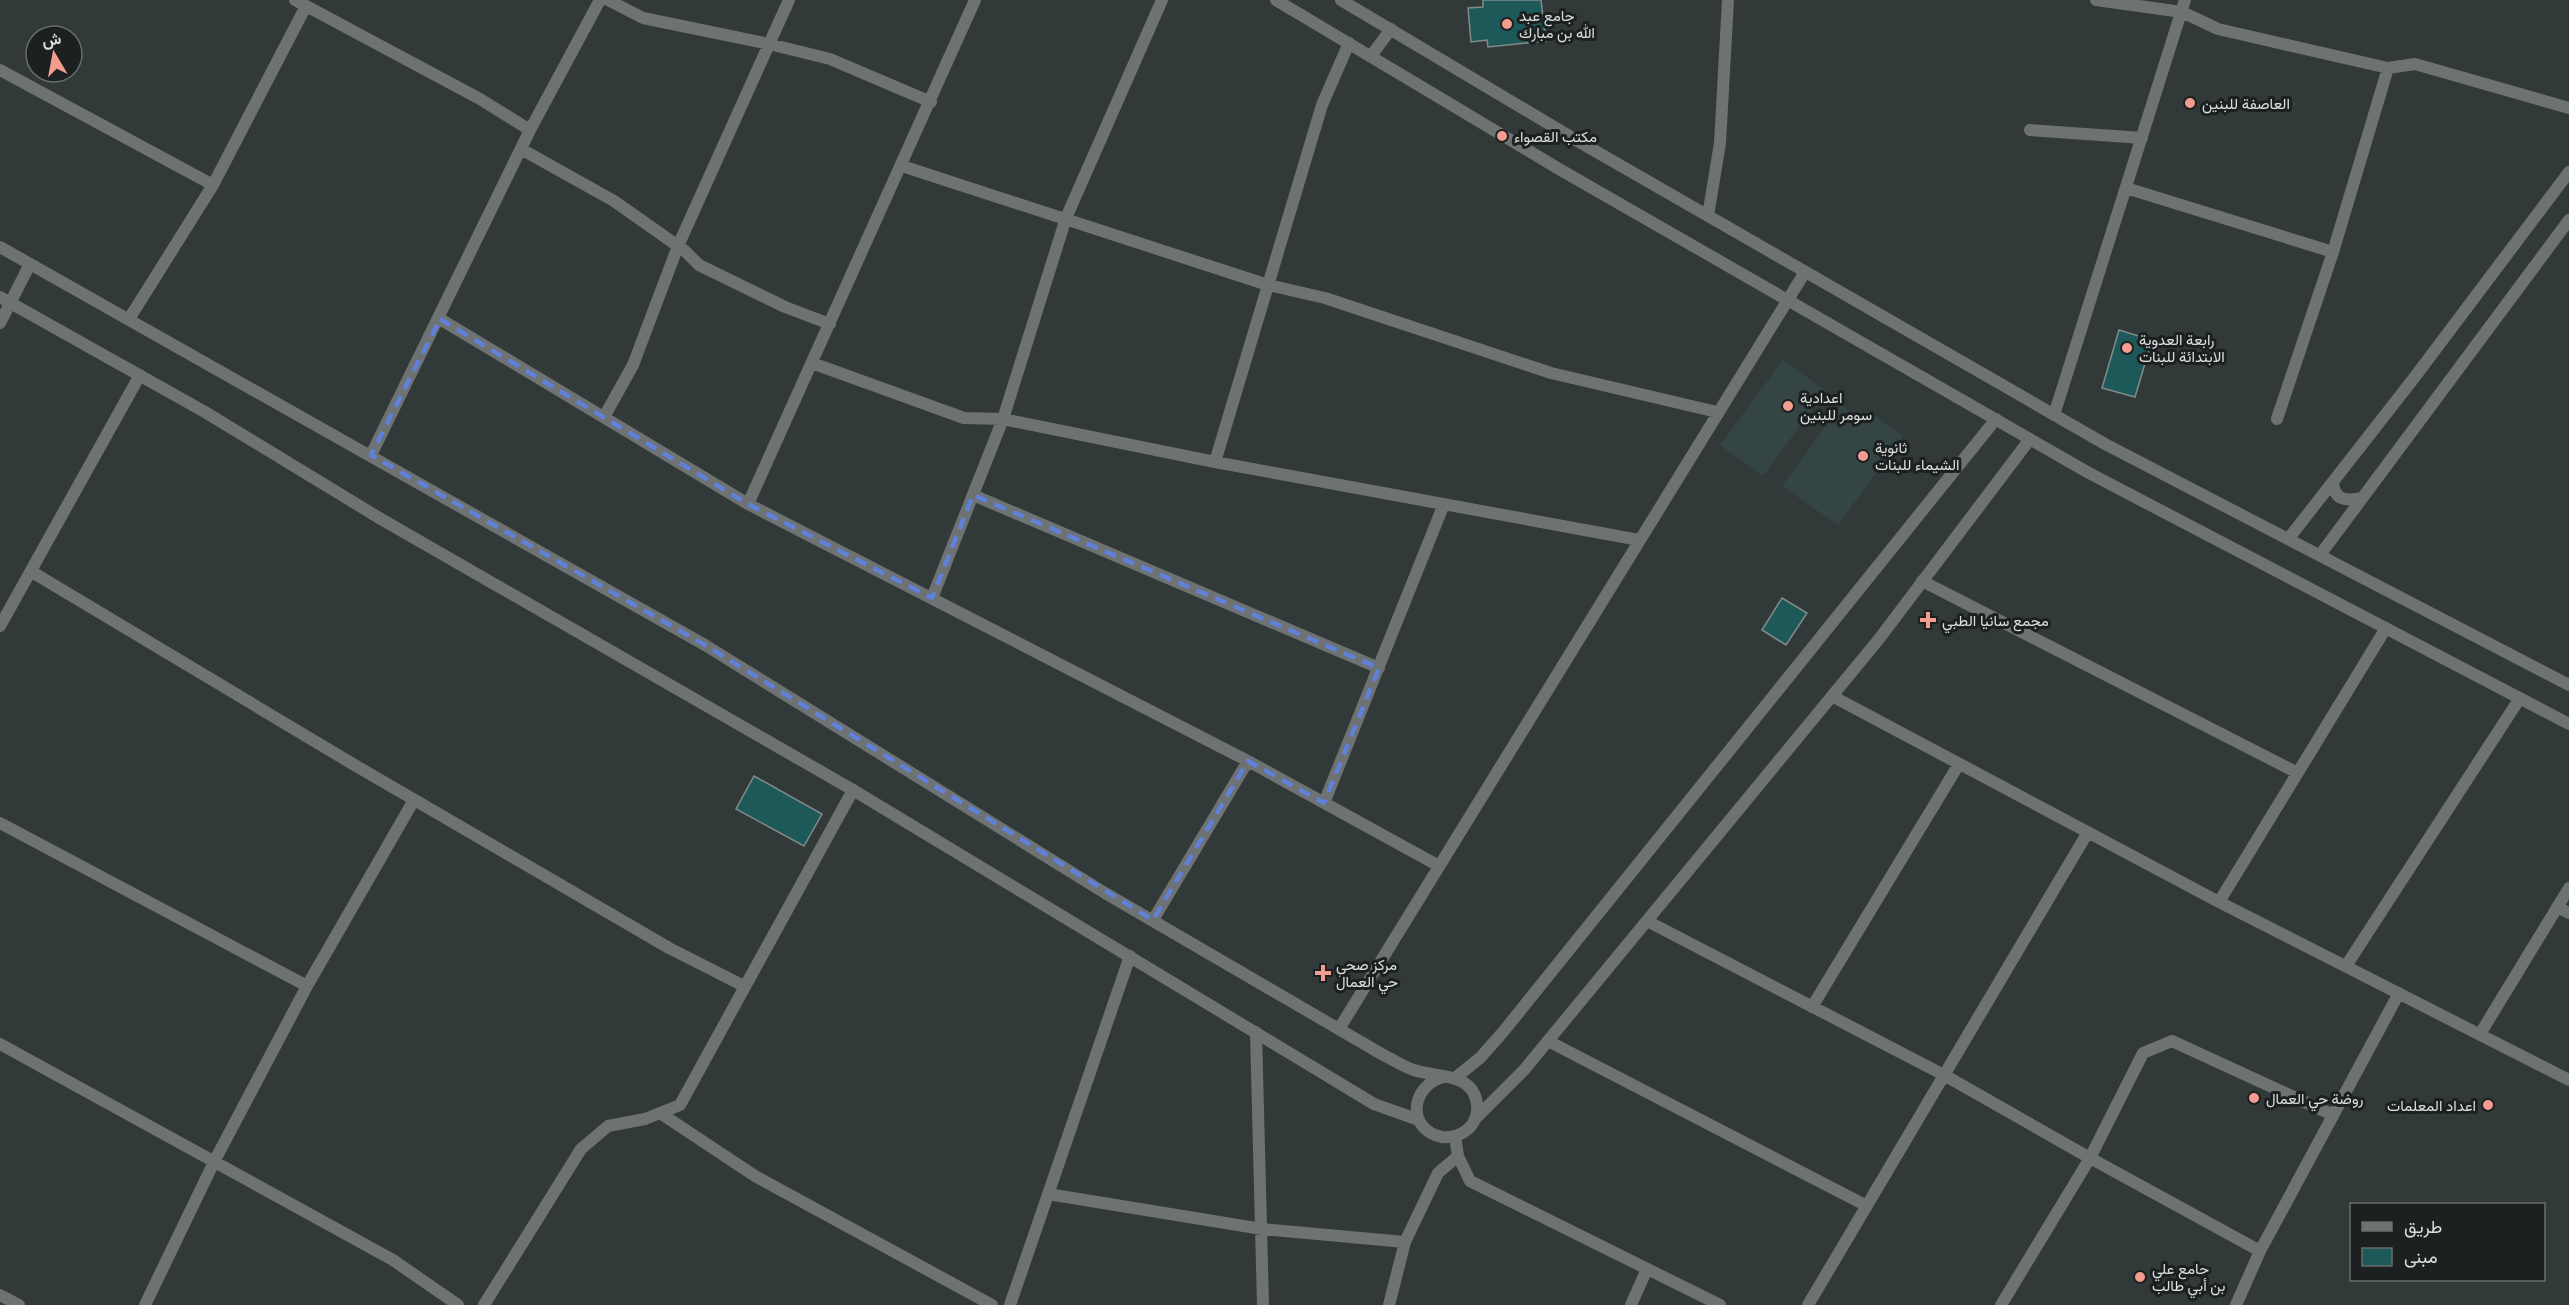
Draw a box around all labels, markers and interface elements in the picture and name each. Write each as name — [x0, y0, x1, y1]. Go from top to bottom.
place label: جامع عبد الله بن مبارك — [1519, 7, 1595, 43]
marker: جامع عبد الله بن مبارك — [1500, 17, 1514, 31]
north arrow — [24, 24, 84, 84]
text: ش — [40, 29, 63, 51]
place label: العاصفة للبنين — [2202, 95, 2290, 114]
marker: العاصفة للبنين — [2183, 96, 2197, 110]
place label: مكتب القصواء — [1514, 128, 1597, 146]
marker: مكتب القصواء — [1495, 129, 1509, 143]
place label: رابعة العدوية الابتدائة للبنات — [2139, 331, 2225, 366]
marker: رابعة العدوية الابتدائة للبنات — [2120, 341, 2134, 355]
place label: اعدادية سومر للبنين — [1800, 389, 1872, 425]
marker: اعدادية سومر للبنين — [1781, 399, 1795, 413]
place label: ثانوية الشيماء للبنات — [1875, 439, 1960, 474]
marker: ثانوية الشيماء للبنات — [1856, 449, 1870, 463]
marker: مجمع سانيا الطبي — [1919, 611, 1937, 629]
place label: مجمع سانيا الطبي — [1942, 612, 2049, 634]
place label: مركز صحي حي العمال — [1336, 956, 1398, 995]
marker: مركز صحي حي العمال — [1314, 964, 1332, 982]
place label: روضة حي العمال — [2266, 1090, 2363, 1112]
marker: روضة حي العمال — [2247, 1091, 2261, 1105]
place label: اعداد المعلمات — [2387, 1097, 2476, 1114]
marker: اعداد المعلمات — [2481, 1098, 2495, 1112]
legend — [2350, 1203, 2545, 1281]
text: طريق — [2404, 1216, 2442, 1238]
text: مبنى — [2404, 1246, 2438, 1268]
place label: جامع علي بن أبي طالب — [2152, 1260, 2226, 1299]
marker: جامع علي بن أبي طالب — [2133, 1270, 2147, 1284]

